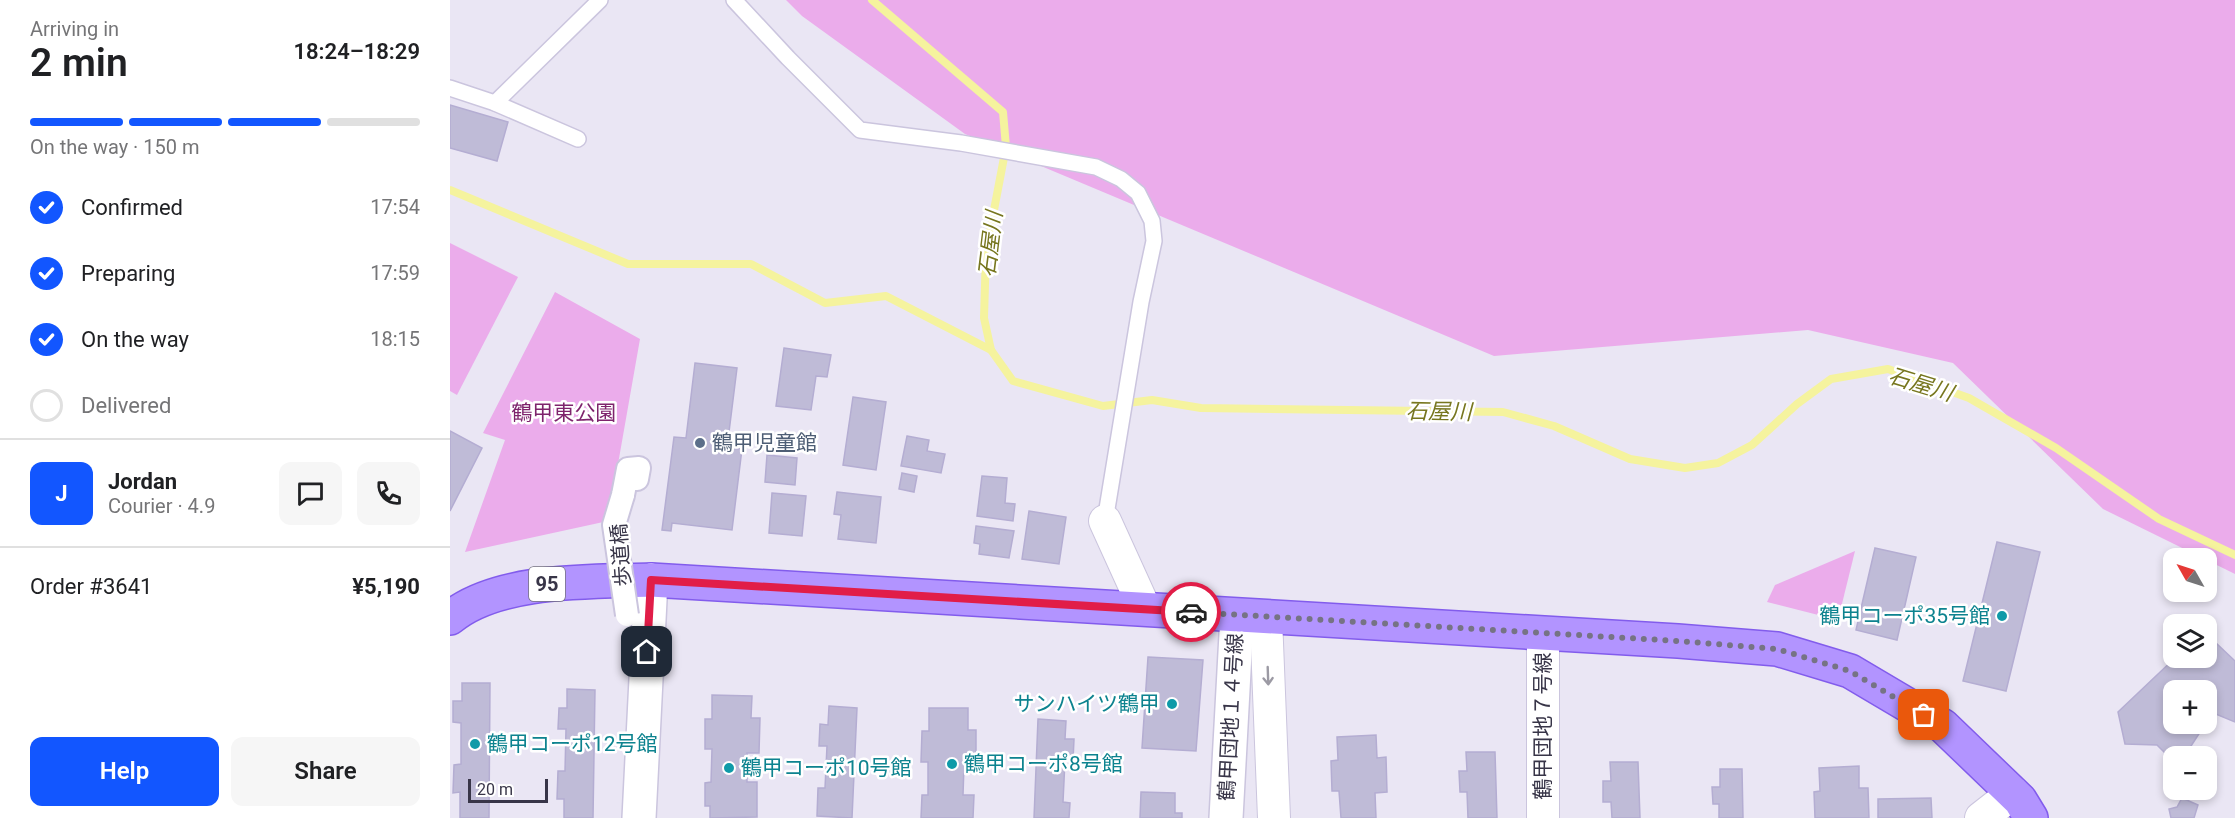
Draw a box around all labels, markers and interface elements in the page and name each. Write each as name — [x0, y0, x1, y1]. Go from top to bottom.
text: Arriving in — [30, 17, 119, 41]
text: 18:24–18:29 — [293, 39, 420, 64]
text: 2 min — [30, 40, 128, 86]
text: On the way · 150 m — [30, 135, 199, 159]
icon: check — [30, 191, 63, 224]
text: Confirmed — [81, 195, 183, 220]
text: 17:54 — [370, 195, 420, 219]
water label: 石屋川 — [974, 208, 1007, 278]
icon: check — [30, 257, 63, 290]
text: Preparing — [81, 261, 175, 286]
text: 17:59 — [370, 261, 420, 285]
icon: check — [30, 323, 63, 356]
text: On the way — [81, 327, 189, 352]
text: 18:15 — [370, 327, 420, 351]
water label: 石屋川 — [1886, 363, 1958, 407]
text: Delivered — [81, 393, 171, 418]
water label: 石屋川 — [1406, 398, 1474, 425]
park label: 鶴甲東公園 — [512, 401, 617, 425]
place label: 鶴甲児童館 — [712, 431, 817, 455]
marker: 鶴甲児童館 — [693, 436, 707, 450]
button: chat — [279, 462, 342, 525]
button: phone — [357, 462, 420, 525]
text: Jordan — [108, 469, 177, 494]
text: J — [55, 481, 68, 506]
text: Courier · 4.9 — [108, 494, 215, 518]
street label: 歩道橋 — [607, 523, 635, 587]
north arrow — [2163, 548, 2217, 602]
map controls — [2163, 548, 2217, 800]
road number: 95 — [529, 567, 565, 601]
text: Order #3641 — [30, 574, 152, 599]
text: ¥5,190 — [352, 574, 420, 599]
courier — [1161, 582, 1221, 642]
icon: car — [1175, 596, 1208, 629]
place label: 鶴甲コーポ35号館 — [1819, 604, 1990, 628]
marker: 鶴甲コーポ35号館 — [1995, 609, 2009, 623]
button: layers — [2163, 614, 2217, 668]
pin — [621, 626, 672, 677]
street label: 鶴甲団地１４号線 — [1215, 632, 1247, 802]
icon: home — [630, 635, 663, 668]
street label: 鶴甲団地７号線 — [1531, 653, 1555, 800]
one-way arrow — [1263, 666, 1274, 686]
button: + — [2163, 680, 2217, 734]
pin — [1898, 689, 1949, 740]
place label: サンハイツ鶴甲 — [1013, 692, 1160, 716]
marker: サンハイツ鶴甲 — [1165, 697, 1179, 711]
icon: bag — [1907, 698, 1940, 731]
place label: 鶴甲コーポ12号館 — [487, 732, 658, 756]
button: Help — [30, 737, 219, 806]
button: Share — [231, 737, 420, 806]
marker: 鶴甲コーポ12号館 — [468, 737, 482, 751]
button: − — [2163, 746, 2217, 800]
place label: 鶴甲コーポ8号館 — [964, 752, 1123, 776]
place label: 鶴甲コーポ10号館 — [741, 756, 912, 780]
marker: 鶴甲コーポ8号館 — [945, 757, 959, 771]
marker: 鶴甲コーポ10号館 — [722, 761, 736, 775]
scale bar — [468, 776, 548, 804]
text: 20 m — [477, 780, 513, 799]

